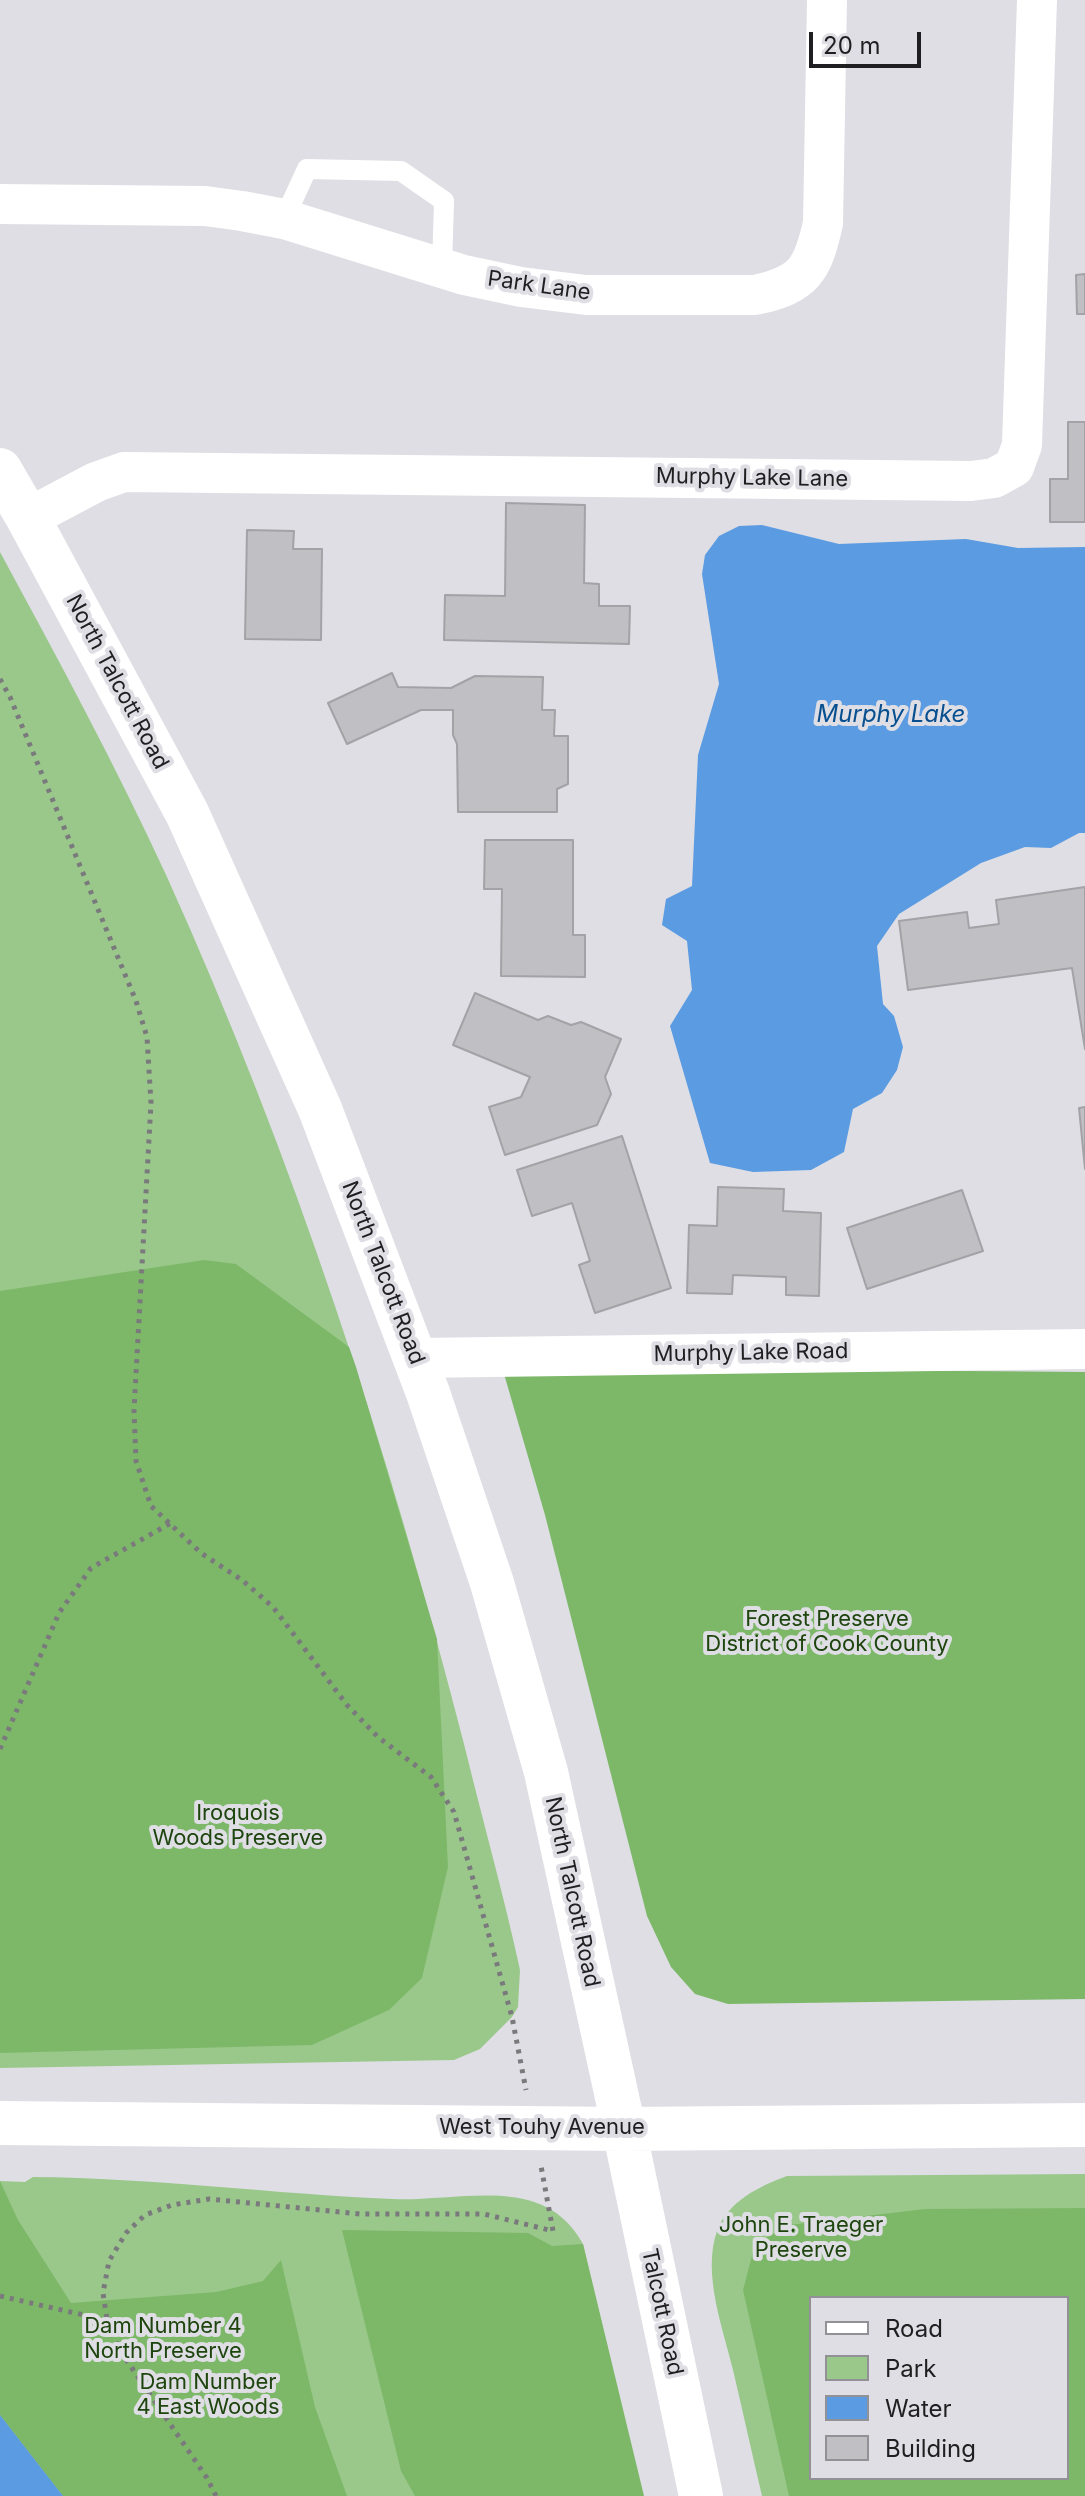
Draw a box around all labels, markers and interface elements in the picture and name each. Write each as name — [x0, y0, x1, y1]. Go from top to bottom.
scale bar — [813, 16, 925, 66]
text: 20 m — [823, 31, 881, 60]
street label: Park Lane — [486, 266, 592, 306]
street label: Murphy Lake Lane — [656, 463, 848, 493]
street label: North Talcott Road — [60, 590, 174, 774]
water label: Murphy Lake — [817, 701, 965, 729]
street label: North Talcott Road — [336, 1178, 430, 1368]
street label: Murphy Lake Road — [653, 1338, 849, 1368]
park label: Forest Preserve District of Cook County — [705, 1606, 949, 1658]
street label: North Talcott Road — [539, 1794, 605, 1990]
park label: Iroquois Woods Preserve — [153, 1800, 323, 1852]
street label: West Touhy Avenue — [439, 2114, 645, 2140]
park label: John E. Traeger Preserve — [719, 2212, 883, 2264]
street label: Talcott Road — [636, 2246, 688, 2378]
legend — [809, 2296, 1069, 2480]
park label: Dam Number 4 North Preserve — [84, 2313, 242, 2364]
text: Road — [885, 2314, 943, 2343]
text: Park — [885, 2354, 936, 2383]
park label: Dam Number 4 East Woods — [136, 2369, 280, 2420]
text: Water — [885, 2394, 952, 2423]
text: Building — [885, 2434, 976, 2463]

